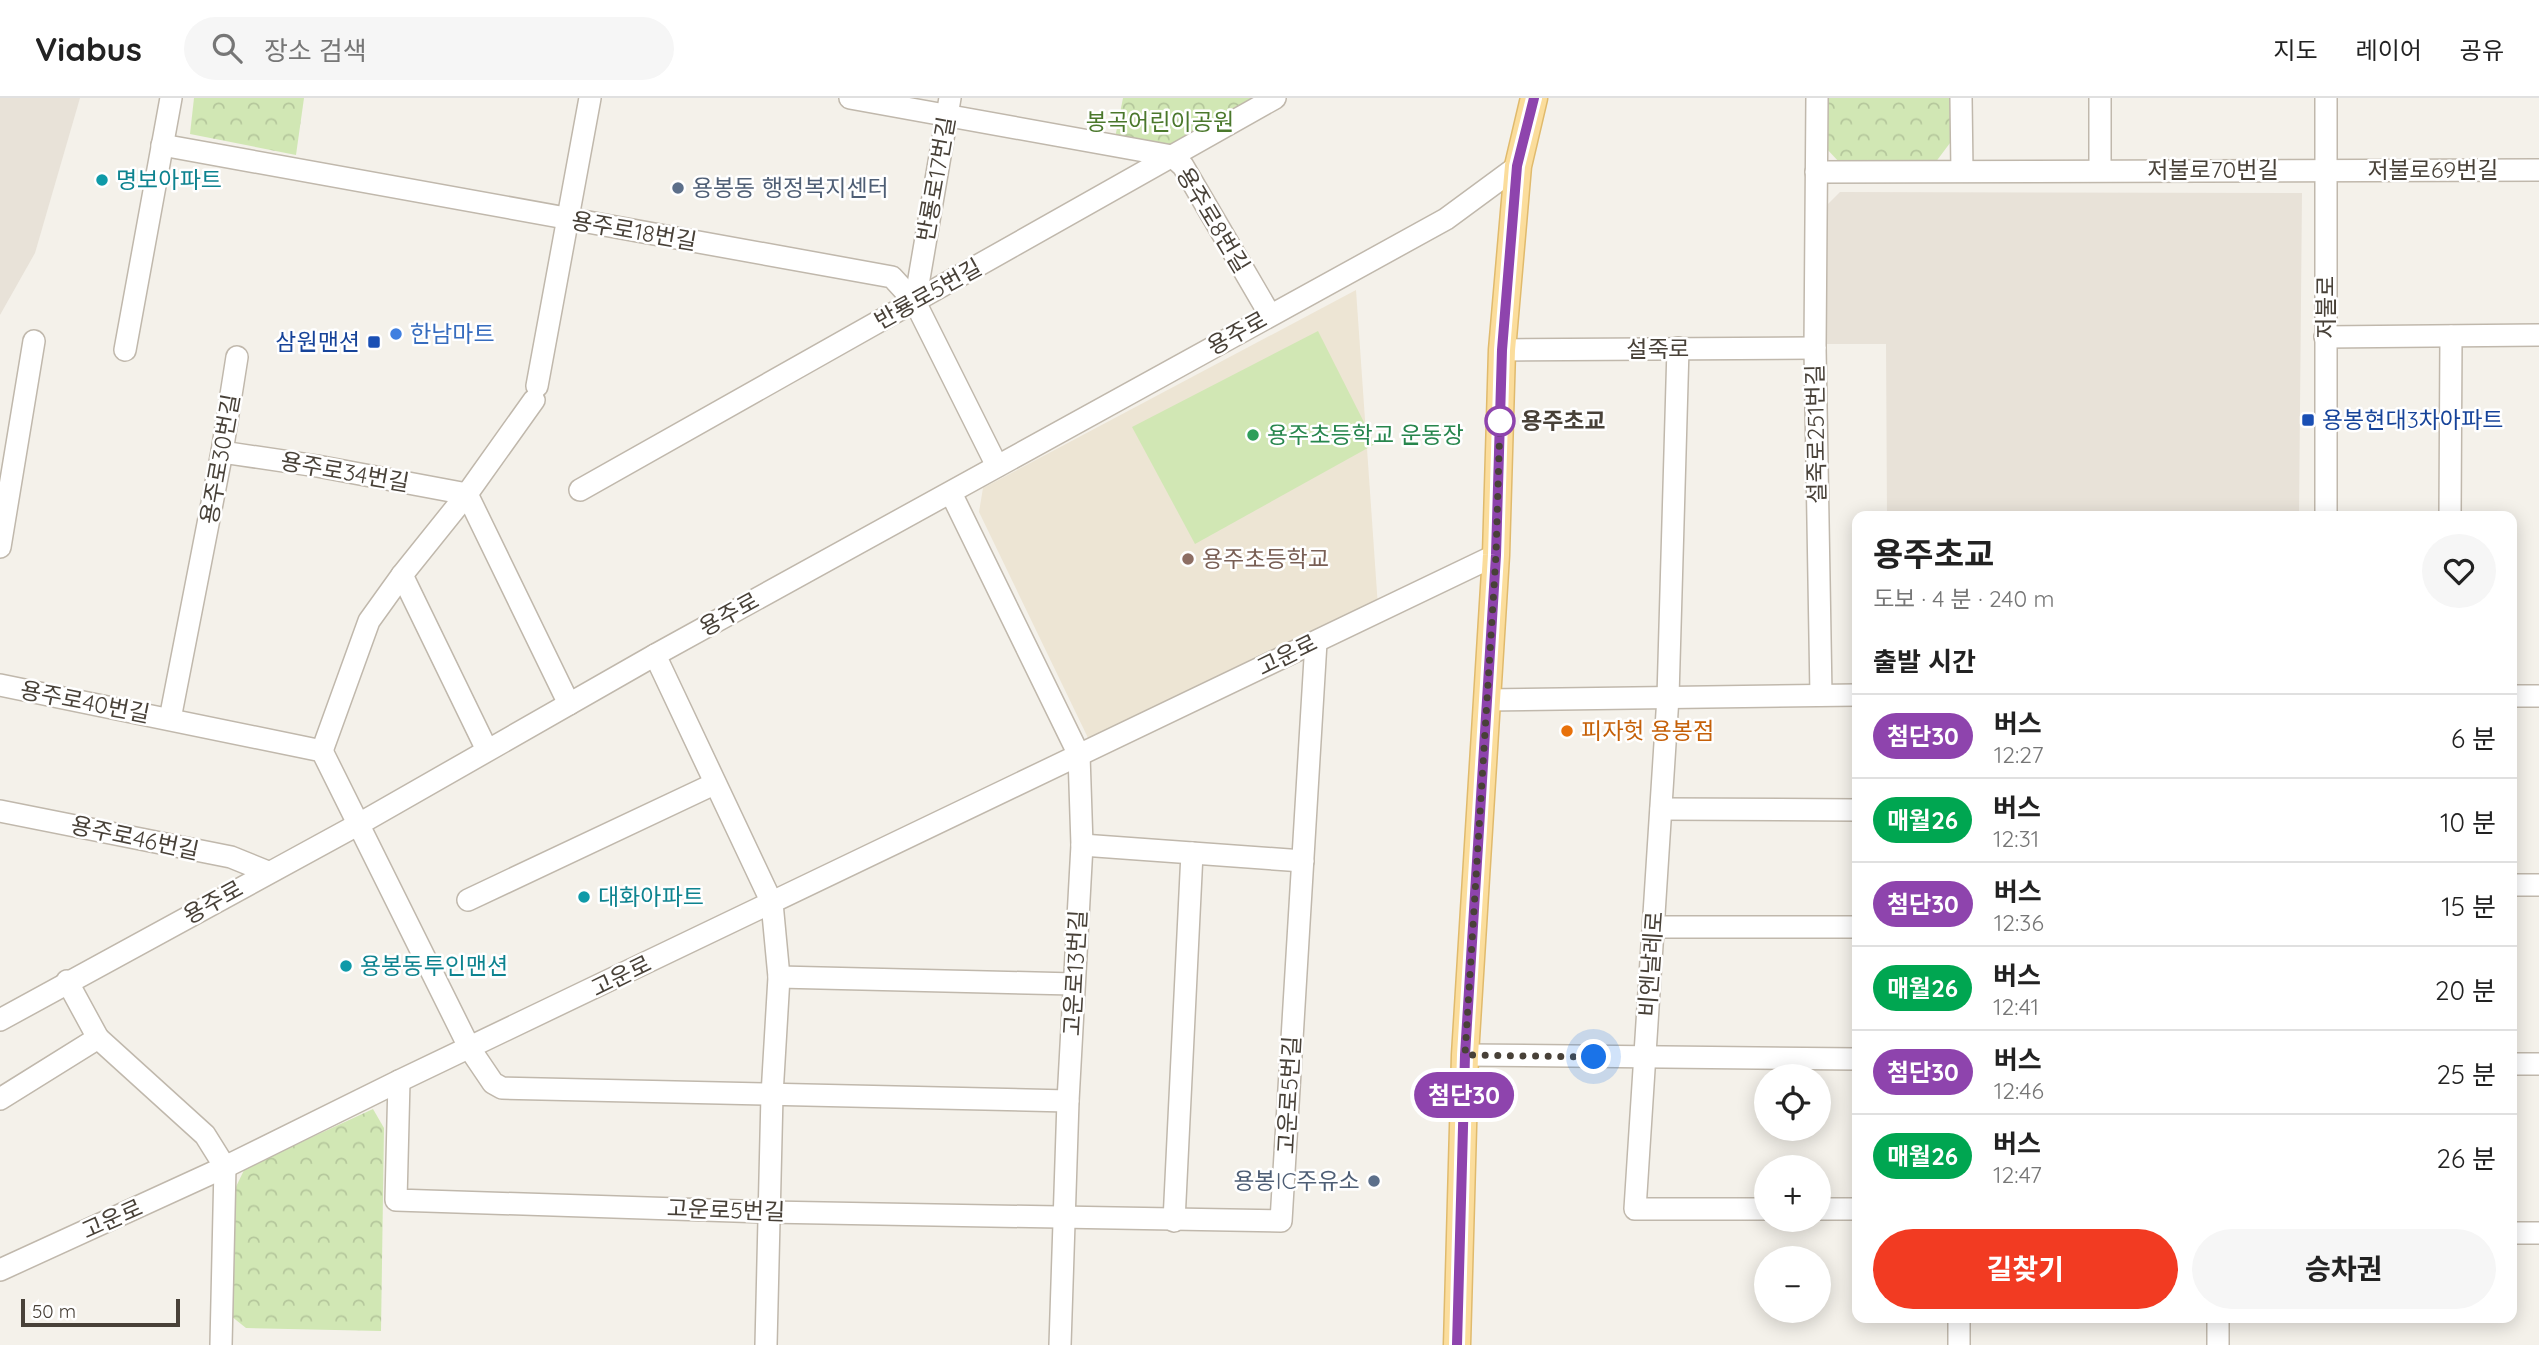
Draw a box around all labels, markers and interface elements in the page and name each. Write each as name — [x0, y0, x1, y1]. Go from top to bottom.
search box — [184, 17, 674, 80]
text: Viabus — [35, 28, 142, 69]
icon: search — [208, 29, 246, 67]
text: 장소 검색 — [264, 34, 367, 67]
text: 지도 — [2273, 35, 2318, 65]
text: 레이어 — [2356, 35, 2422, 65]
text: 공유 — [2460, 35, 2504, 65]
park label: 봉곡어린이공원 — [1086, 107, 1234, 136]
street label: 반룡로17번길 — [910, 114, 961, 244]
street label: 저불로70번길 — [2147, 155, 2279, 184]
street label: 저불로69번길 — [2367, 155, 2499, 184]
street label: 용주로8번길 — [1171, 162, 1256, 278]
place label: 명보아파트 — [116, 165, 222, 194]
marker: 명보아파트 — [94, 172, 110, 188]
place label: 용봉동 행정복지센터 — [692, 173, 889, 202]
marker: 용봉동 행정복지센터 — [670, 180, 686, 196]
street label: 용주로18번길 — [569, 205, 699, 256]
street label: 반룡로5번길 — [869, 252, 987, 335]
street label: 저불로 — [2311, 275, 2340, 339]
street label: 용주로 — [1202, 304, 1272, 361]
place label: 한남마트 — [410, 319, 495, 348]
marker: 한남마트 — [388, 326, 404, 342]
place label: 삼원맨션 — [275, 327, 360, 356]
marker: 삼원맨션 — [366, 334, 382, 350]
street label: 설죽로 — [1626, 334, 1690, 363]
street label: 설죽로251번길 — [1800, 364, 1831, 504]
street label: 용주로30번길 — [194, 392, 245, 526]
place label: 용봉현대3차아파트 — [2322, 405, 2503, 434]
marker: 용주초교 — [1485, 406, 1515, 436]
place label: 용주초교 — [1521, 406, 1606, 435]
marker: 용봉현대3차아파트 — [2300, 412, 2316, 428]
place label: 용주초등학교 운동장 — [1267, 420, 1464, 449]
marker: 용주초등학교 운동장 — [1245, 427, 1261, 443]
street label: 용주로34번길 — [279, 446, 412, 497]
text: 용주초교 — [1873, 533, 1994, 574]
button: heart — [2422, 534, 2496, 608]
place label: 용주초등학교 — [1202, 544, 1329, 573]
marker: 용주초등학교 — [1180, 551, 1196, 567]
text: 도보 · 4 분 · 240 m — [1873, 584, 2054, 613]
street label: 용주로 — [694, 585, 764, 642]
street label: 고운로 — [1252, 628, 1322, 681]
text: 출발 시간 — [1873, 645, 1976, 678]
street label: 용주로40번길 — [18, 675, 152, 728]
text: 버스 — [1994, 707, 2042, 740]
place label: 피자헛 용봉점 — [1581, 716, 1714, 745]
text: 첨단30 — [1887, 721, 1959, 751]
text: 6 분 — [2451, 722, 2496, 755]
marker: 피자헛 용봉점 — [1559, 723, 1575, 739]
text: 12:27 — [1994, 740, 2043, 769]
text: 버스 — [1993, 791, 2041, 824]
text: 매월26 — [1887, 805, 1958, 835]
text: 10 분 — [2440, 806, 2496, 839]
street label: 용주로46번길 — [68, 810, 202, 865]
text: 12:31 — [1993, 824, 2039, 853]
street label: 용주로 — [178, 873, 248, 930]
text: 버스 — [1994, 875, 2042, 908]
place label: 대화아파트 — [598, 882, 704, 911]
marker: 대화아파트 — [576, 889, 592, 905]
text: 첨단30 — [1887, 889, 1959, 919]
text: 15 분 — [2441, 890, 2496, 923]
text: 12:36 — [1994, 908, 2044, 937]
street label: 고운로13번길 — [1057, 909, 1092, 1037]
street label: 비엔날레로 — [1632, 910, 1669, 1018]
street label: 고운로 — [586, 949, 656, 1002]
place label: 용봉동투인맨션 — [360, 951, 508, 980]
marker: 용봉동투인맨션 — [338, 958, 354, 974]
text: 버스 — [1993, 959, 2041, 992]
text: 매월26 — [1887, 973, 1958, 1003]
text: 20 분 — [2435, 974, 2496, 1007]
text: 12:41 — [1993, 992, 2039, 1021]
street label: 고운로5번길 — [1271, 1035, 1306, 1155]
your location — [1576, 1039, 1611, 1074]
text: 버스 — [1994, 1043, 2042, 1076]
text: 첨단30 — [1887, 1057, 1959, 1087]
text: 25 분 — [2436, 1058, 2496, 1091]
map controls — [1754, 1064, 1831, 1323]
button: locate — [1754, 1064, 1831, 1141]
line badge: 첨단30 — [1415, 1072, 1513, 1118]
text: 12:46 — [1994, 1076, 2044, 1105]
text: 첨단30 — [1428, 1080, 1500, 1110]
text: 버스 — [1993, 1127, 2041, 1160]
text: 매월26 — [1887, 1141, 1958, 1171]
text: 26 분 — [2437, 1142, 2496, 1175]
button: + — [1754, 1155, 1831, 1232]
text: 12:47 — [1993, 1160, 2042, 1189]
place label: 용봉IC주유소 — [1233, 1166, 1360, 1195]
marker: 용봉IC주유소 — [1366, 1173, 1382, 1189]
street label: 고운로 — [77, 1192, 147, 1245]
street label: 고운로5번길 — [666, 1193, 786, 1226]
button: 길찾기 — [1873, 1229, 2178, 1309]
button: 승차권 — [2192, 1229, 2496, 1309]
button: − — [1754, 1246, 1831, 1323]
scale bar — [21, 1296, 180, 1328]
text: 50 m — [32, 1299, 76, 1323]

